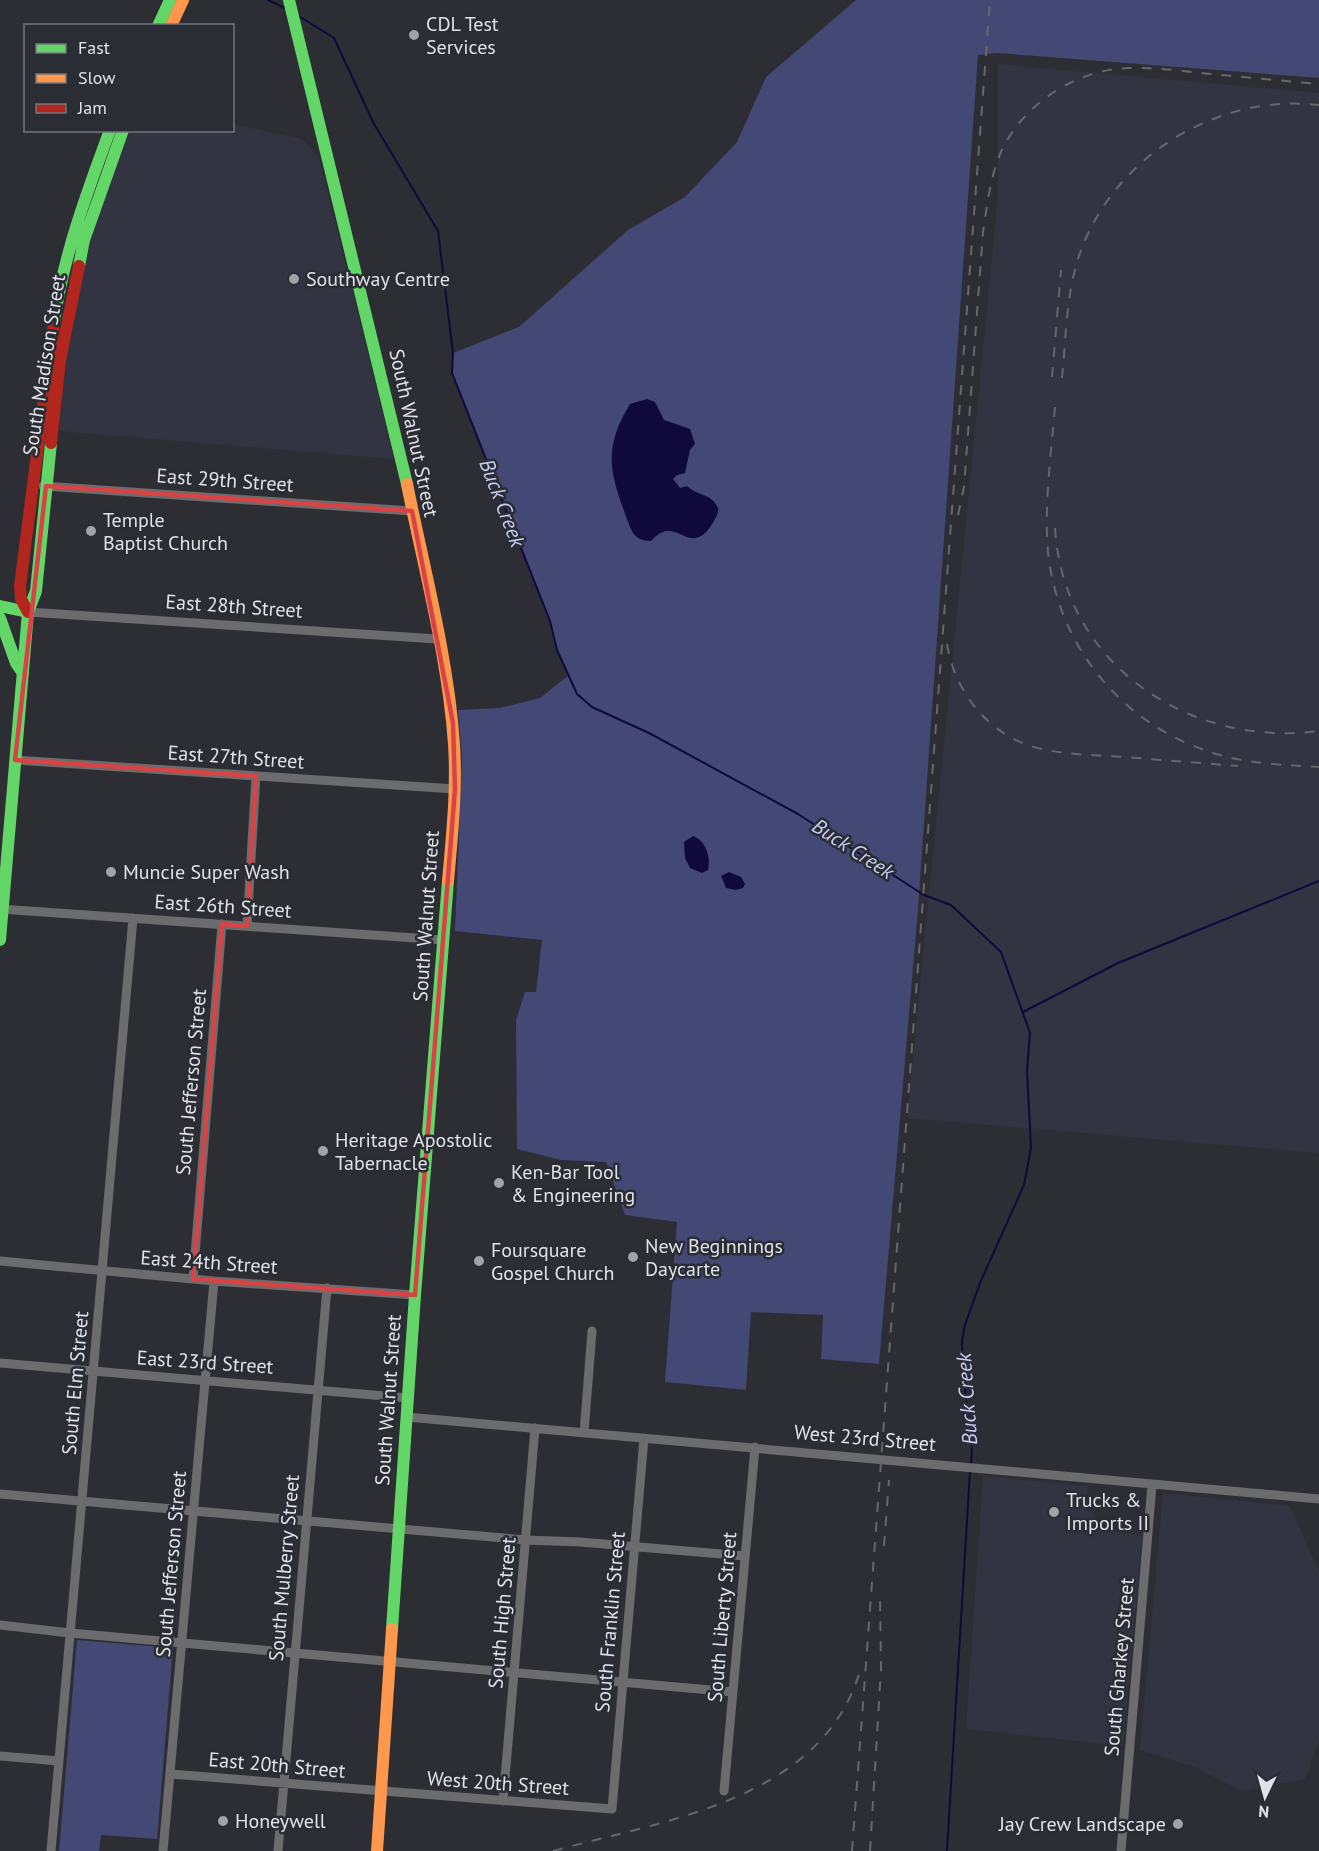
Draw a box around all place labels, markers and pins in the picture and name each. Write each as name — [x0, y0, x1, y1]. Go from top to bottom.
place label: CDL Test Services — [426, 11, 499, 60]
marker: CDL Test Services — [407, 28, 421, 42]
place label: Southway Centre — [306, 266, 450, 292]
marker: Southway Centre — [287, 272, 301, 286]
place label: Temple Baptist Church — [103, 507, 228, 556]
marker: Temple Baptist Church — [84, 524, 98, 538]
place label: Muncie Super Wash — [123, 859, 290, 885]
marker: Muncie Super Wash — [104, 865, 118, 879]
place label: Heritage Apostolic Tabernacle — [335, 1127, 492, 1176]
marker: Heritage Apostolic Tabernacle — [316, 1144, 330, 1158]
place label: Ken-Bar Tool & Engineering — [511, 1159, 635, 1208]
marker: Ken-Bar Tool & Engineering — [492, 1176, 506, 1190]
place label: New Beginnings Daycarte — [645, 1233, 783, 1282]
place label: Foursquare Gospel Church — [491, 1237, 614, 1286]
marker: New Beginnings Daycarte — [626, 1250, 640, 1264]
marker: Foursquare Gospel Church — [472, 1254, 486, 1268]
place label: Trucks & Imports II — [1066, 1487, 1149, 1536]
marker: Trucks & Imports II — [1047, 1505, 1061, 1519]
place label: Honeywell — [235, 1808, 326, 1834]
place label: Jay Crew Landscape — [998, 1811, 1166, 1837]
marker: Honeywell — [216, 1814, 230, 1828]
marker: Jay Crew Landscape — [1171, 1817, 1185, 1831]

